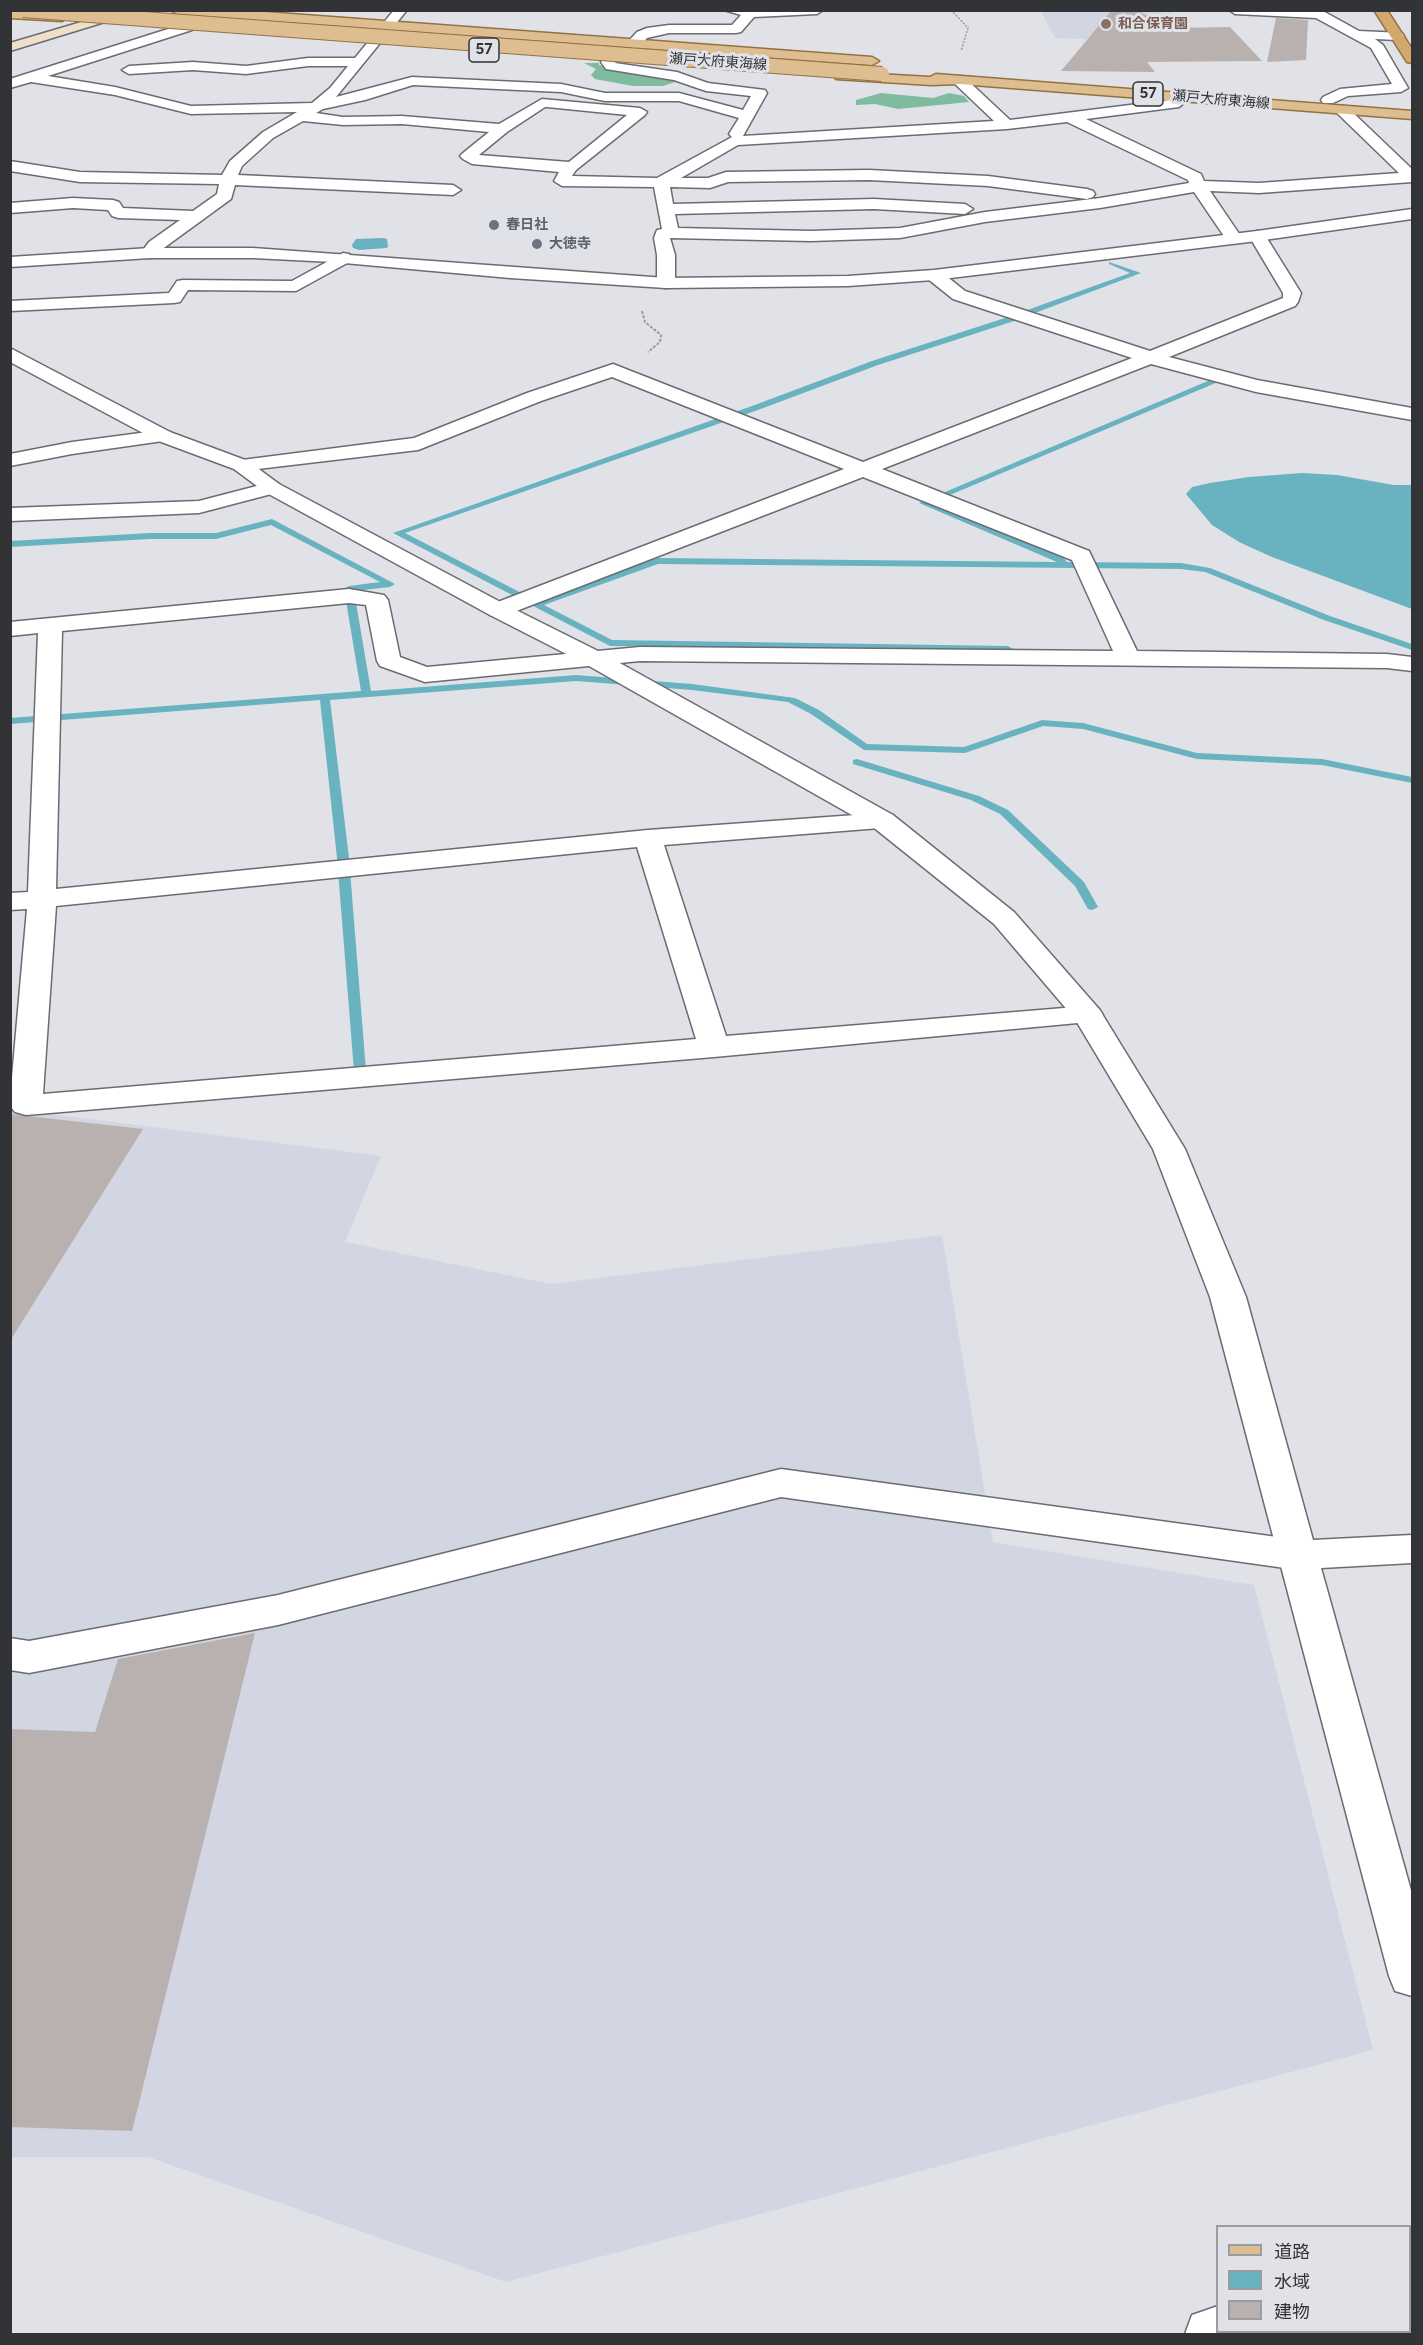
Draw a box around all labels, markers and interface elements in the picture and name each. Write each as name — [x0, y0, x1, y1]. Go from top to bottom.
place label: 和合保育園 — [1118, 16, 1188, 32]
marker: 和合保育園 — [1099, 17, 1113, 31]
road number: 57 — [469, 38, 499, 62]
street label: 瀬戸大府東海線 — [669, 50, 767, 74]
road number: 57 — [1133, 82, 1163, 106]
street label: 瀬戸大府東海線 — [1171, 87, 1271, 113]
place label: 春日社 — [506, 217, 548, 233]
marker: 春日社 — [487, 218, 501, 232]
place label: 大徳寺 — [549, 236, 591, 252]
marker: 大徳寺 — [530, 237, 544, 251]
legend — [1216, 2225, 1411, 2333]
text: 道路 — [1274, 2241, 1310, 2263]
text: 水域 — [1274, 2271, 1310, 2293]
text: 建物 — [1274, 2301, 1310, 2323]

